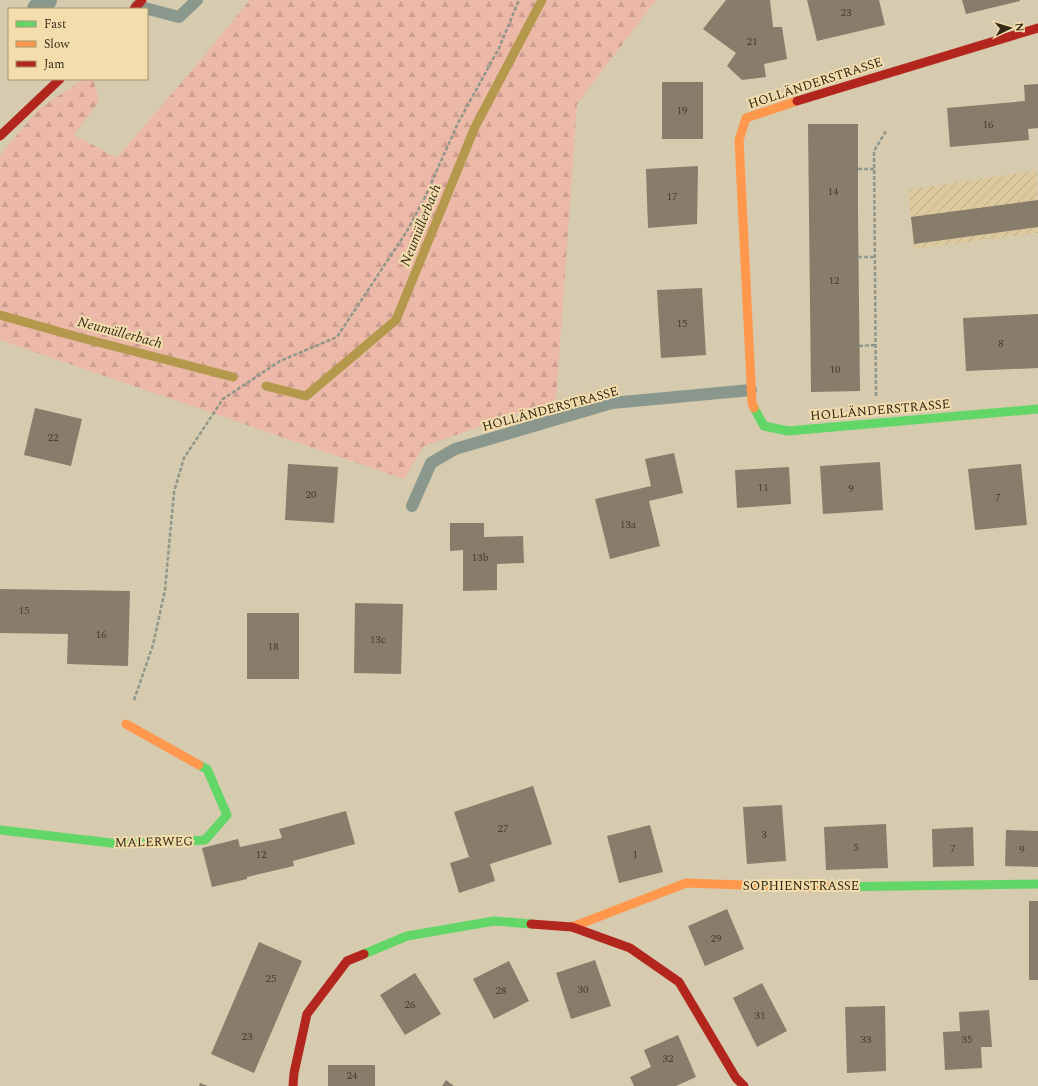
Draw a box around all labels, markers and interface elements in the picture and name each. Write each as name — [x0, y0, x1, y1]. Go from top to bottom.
house number: 23 — [841, 4, 852, 21]
legend — [8, 8, 148, 80]
north arrow — [990, 8, 1030, 48]
text: Fast — [44, 15, 66, 34]
text: N — [1011, 22, 1028, 32]
house number: 21 — [747, 33, 758, 50]
text: Slow — [44, 35, 70, 54]
street label: HOLLÄNDERSTRASSE — [745, 52, 885, 114]
text: Jam — [44, 55, 65, 74]
house number: 19 — [677, 102, 688, 119]
house number: 16 — [983, 116, 994, 133]
water label: Neumüllerbach — [394, 181, 446, 269]
house number: 14 — [828, 183, 839, 200]
house number: 17 — [667, 188, 678, 205]
house number: 12 — [829, 272, 840, 289]
water label: Neumüllerbach — [75, 311, 165, 354]
house number: 15 — [677, 315, 688, 332]
house number: 8 — [998, 335, 1004, 352]
house number: 10 — [830, 361, 841, 378]
street label: HOLLÄNDERSTRASSE — [480, 381, 621, 437]
street label: HOLLÄNDERSTRASSE — [809, 394, 951, 426]
house number: 22 — [48, 429, 59, 446]
house number: 11 — [758, 479, 769, 496]
house number: 9 — [848, 480, 854, 497]
house number: 20 — [306, 486, 317, 503]
house number: 7 — [995, 489, 1001, 506]
house number: 13a — [620, 516, 637, 533]
house number: 13b — [471, 549, 489, 566]
house number: 15 — [19, 602, 30, 619]
house number: 16 — [96, 626, 107, 643]
house number: 13c — [370, 631, 386, 648]
house number: 18 — [268, 638, 279, 655]
house number: 27 — [498, 820, 509, 837]
house number: 3 — [761, 826, 767, 843]
street label: MALERWEG — [115, 831, 193, 853]
house number: 5 — [853, 839, 859, 856]
house number: 7 — [950, 840, 956, 857]
house number: 9 — [1019, 841, 1025, 858]
house number: 12 — [256, 846, 267, 863]
house number: 1 — [632, 846, 638, 863]
street label: SOPHIENSTRASSE — [743, 876, 859, 896]
house number: 29 — [711, 930, 722, 947]
house number: 25 — [266, 970, 277, 987]
house number: 30 — [578, 981, 589, 998]
house number: 28 — [496, 982, 507, 999]
house number: 26 — [405, 996, 416, 1013]
house number: 31 — [755, 1007, 766, 1024]
house number: 23 — [242, 1028, 253, 1045]
house number: 33 — [861, 1031, 872, 1048]
house number: 35 — [962, 1031, 973, 1048]
house number: 32 — [663, 1050, 674, 1067]
house number: 24 — [347, 1067, 358, 1084]

